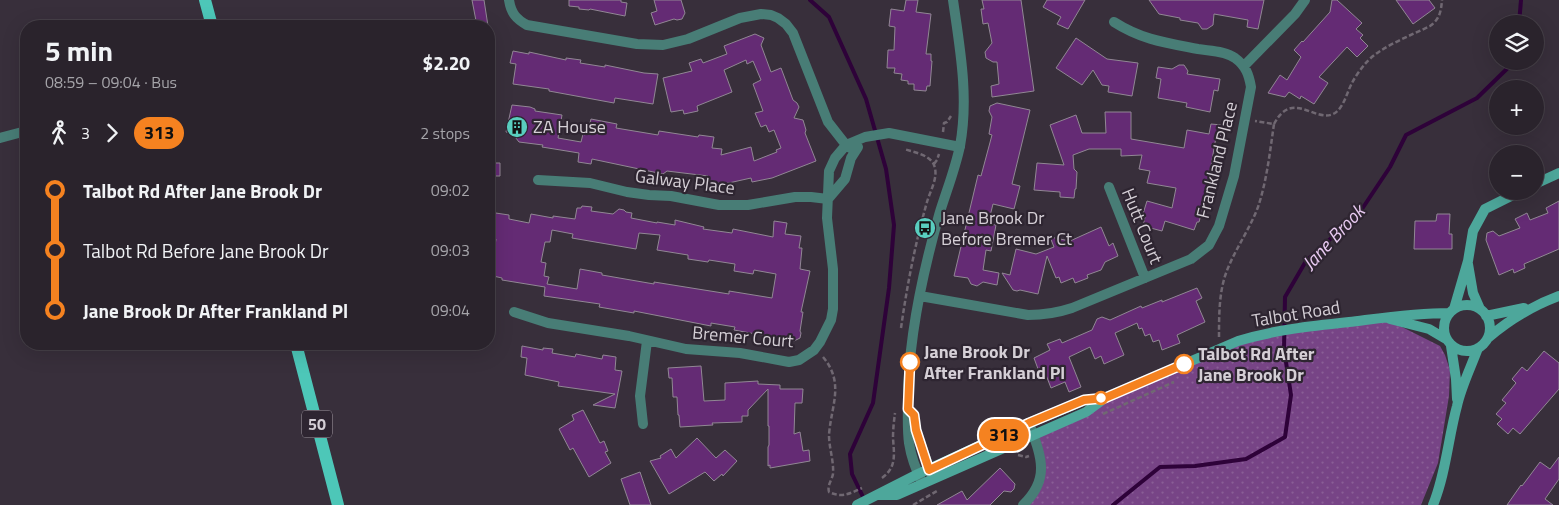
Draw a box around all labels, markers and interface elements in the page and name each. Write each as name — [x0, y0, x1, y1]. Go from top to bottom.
map controls — [1489, 15, 1544, 200]
button: layers — [1489, 15, 1544, 70]
text: 5 min — [45, 29, 113, 72]
text: $2.20 — [423, 48, 470, 77]
text: 08:59 – 09:04 · Bus — [45, 70, 177, 94]
button: + — [1489, 80, 1544, 135]
street label: Frankland Place — [1189, 99, 1244, 221]
place label: ZA House — [533, 113, 606, 140]
building icon: ZA House — [505, 115, 529, 139]
icon: walk — [45, 119, 73, 147]
icon: forward — [98, 119, 126, 147]
text: 313 — [144, 119, 174, 146]
text: 3 — [81, 121, 90, 145]
text: 2 stops — [420, 121, 470, 145]
button: − — [1489, 145, 1544, 200]
street label: Galway Place — [634, 162, 736, 201]
text: Talbot Rd After Jane Brook Dr — [83, 176, 322, 205]
text: 09:02 — [431, 178, 470, 202]
street label: Hutt Court — [1115, 184, 1170, 268]
water label: Jane Brook — [1294, 195, 1373, 276]
place label: Jane Brook Dr Before Bremer Ct — [941, 204, 1073, 252]
bus stop icon: Jane Brook Dr Before Bremer Ct — [913, 216, 937, 240]
text: Talbot Rd Before Jane Brook Dr — [83, 236, 329, 265]
text: 09:03 — [431, 238, 470, 262]
street label: Talbot Road — [1250, 293, 1342, 334]
text: Jane Brook Dr After Frankland Pl — [83, 296, 348, 325]
text: 09:04 — [431, 298, 470, 322]
street label: Bremer Court — [691, 319, 796, 354]
place label: Jane Brook Dr After Frankland Pl — [924, 338, 1065, 386]
place label: Talbot Rd After Jane Brook Dr — [1198, 340, 1315, 388]
marker: Jane Brook Dr After Frankland Pl — [900, 352, 920, 372]
marker: Talbot Rd After Jane Brook Dr — [1174, 354, 1194, 374]
unlabelled marker — [1094, 391, 1108, 405]
road number: 50 — [302, 410, 332, 438]
line badge: 313 — [975, 419, 1033, 451]
text: 313 — [989, 421, 1019, 448]

